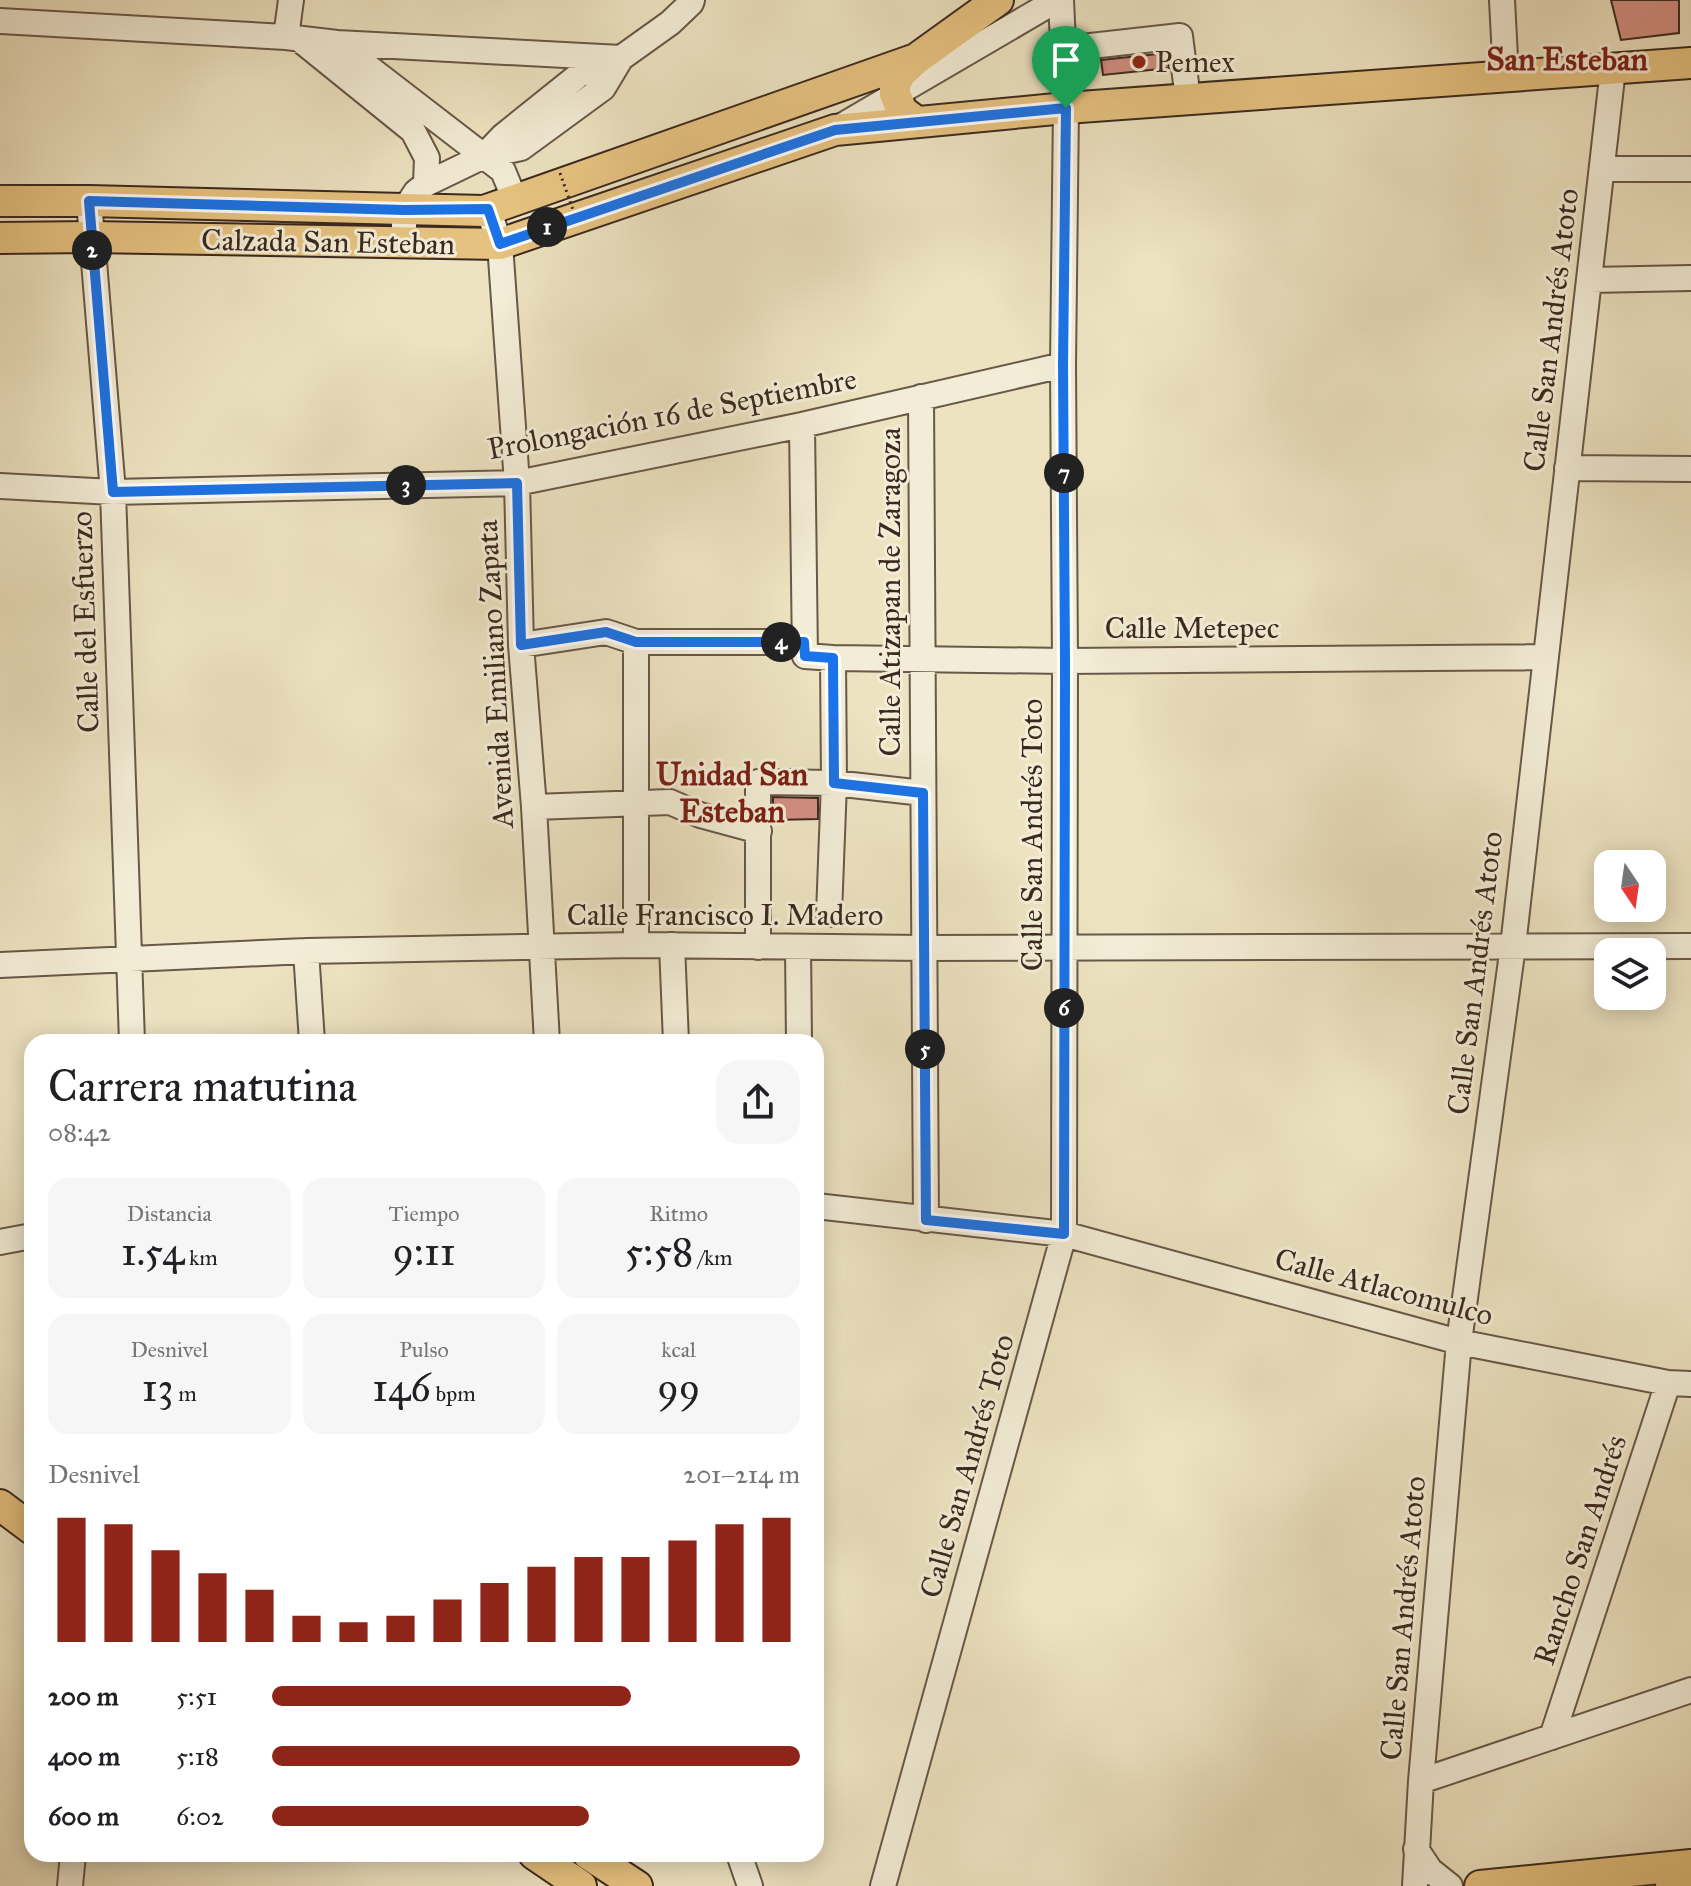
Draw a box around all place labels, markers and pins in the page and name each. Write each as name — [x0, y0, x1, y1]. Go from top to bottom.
pin — [1032, 26, 1100, 108]
place label: Pemex — [1155, 44, 1235, 80]
marker: Pemex — [1130, 53, 1148, 71]
pin: 1 — [527, 207, 567, 247]
pin: 2 — [72, 230, 112, 270]
pin: 7 — [1044, 453, 1084, 493]
pin: 3 — [386, 465, 426, 505]
pin: 4 — [761, 622, 801, 662]
pin: 6 — [1044, 988, 1084, 1028]
pin: 5 — [905, 1029, 945, 1069]

